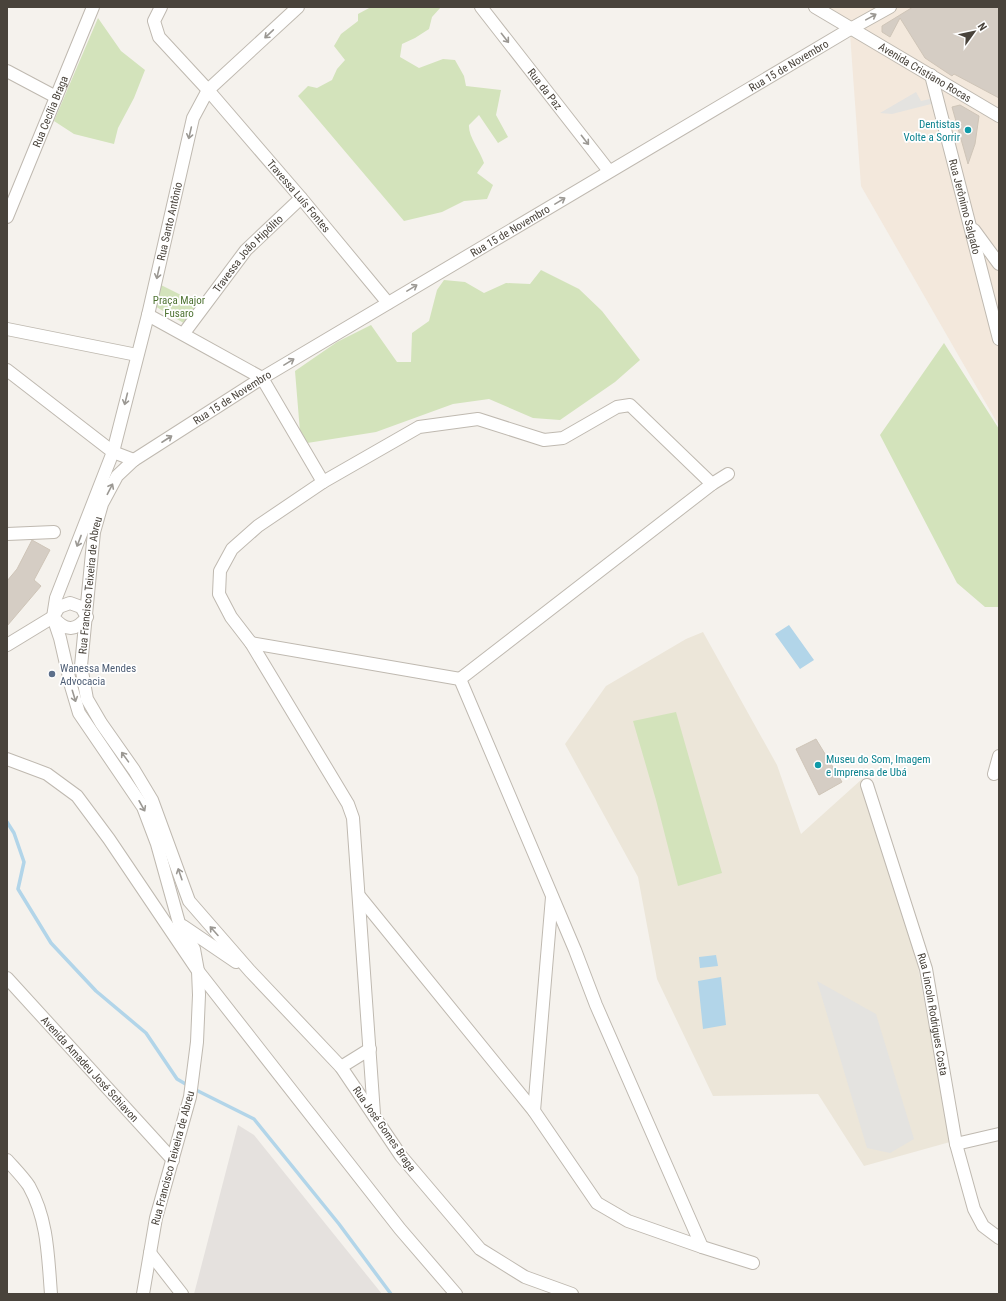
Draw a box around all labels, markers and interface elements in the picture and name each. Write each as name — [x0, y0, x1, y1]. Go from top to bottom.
north arrow — [954, 12, 994, 52]
one-way arrow — [865, 13, 877, 21]
text: N — [975, 20, 989, 33]
one-way arrow — [264, 29, 274, 38]
one-way arrow — [501, 32, 510, 43]
street label: Rua 15 de Novembro — [747, 37, 831, 94]
street label: Avenida Cristiano Rocas — [876, 40, 974, 105]
street label: Rua da Paz — [525, 66, 565, 112]
street label: Rua Cecília Braga — [30, 74, 71, 149]
place label: Dentistas Volte a Sorrir — [904, 118, 961, 144]
marker: Dentistas Volte a Sorrir — [963, 125, 973, 135]
one-way arrow — [185, 126, 193, 139]
one-way arrow — [581, 135, 590, 146]
street label: Travessa Luís Fontes — [264, 157, 333, 235]
street label: Rua Jerônimo Salgado — [946, 158, 984, 256]
street label: Rua Santo Antônio — [154, 180, 185, 262]
one-way arrow — [554, 196, 566, 204]
street label: Rua 15 de Novembro — [468, 202, 552, 259]
street label: Travessa João Hipólito — [210, 212, 286, 295]
one-way arrow — [153, 266, 161, 279]
one-way arrow — [406, 284, 418, 292]
park label: Praça Major Fusaro — [153, 294, 206, 320]
one-way arrow — [283, 357, 295, 365]
street label: Rua 15 de Novembro — [191, 367, 274, 427]
one-way arrow — [122, 393, 130, 406]
one-way arrow — [161, 435, 172, 443]
one-way arrow — [107, 483, 114, 495]
street label: Rua Francisco Teixeira de Abreu — [76, 515, 105, 655]
one-way arrow — [74, 534, 82, 546]
place label: Wanessa Mendes Advocacia — [60, 662, 136, 688]
marker: Wanessa Mendes Advocacia — [47, 669, 57, 679]
one-way arrow — [71, 689, 78, 702]
one-way arrow — [121, 752, 129, 763]
place label: Museu do Som, Imagem e Imprensa de Ubá — [826, 753, 931, 779]
marker: Museu do Som, Imagem e Imprensa de Ubá — [813, 760, 823, 770]
one-way arrow — [138, 800, 146, 812]
one-way arrow — [175, 869, 183, 881]
one-way arrow — [210, 926, 219, 937]
street label: Rua Lincoln Rodrigues Costa — [915, 951, 951, 1077]
street label: Avenida Amadeu José Schiavon — [38, 1013, 141, 1124]
street label: Rua José Gomes Braga — [350, 1084, 418, 1174]
street label: Rua Francisco Teixeira de Abreu — [149, 1090, 197, 1226]

